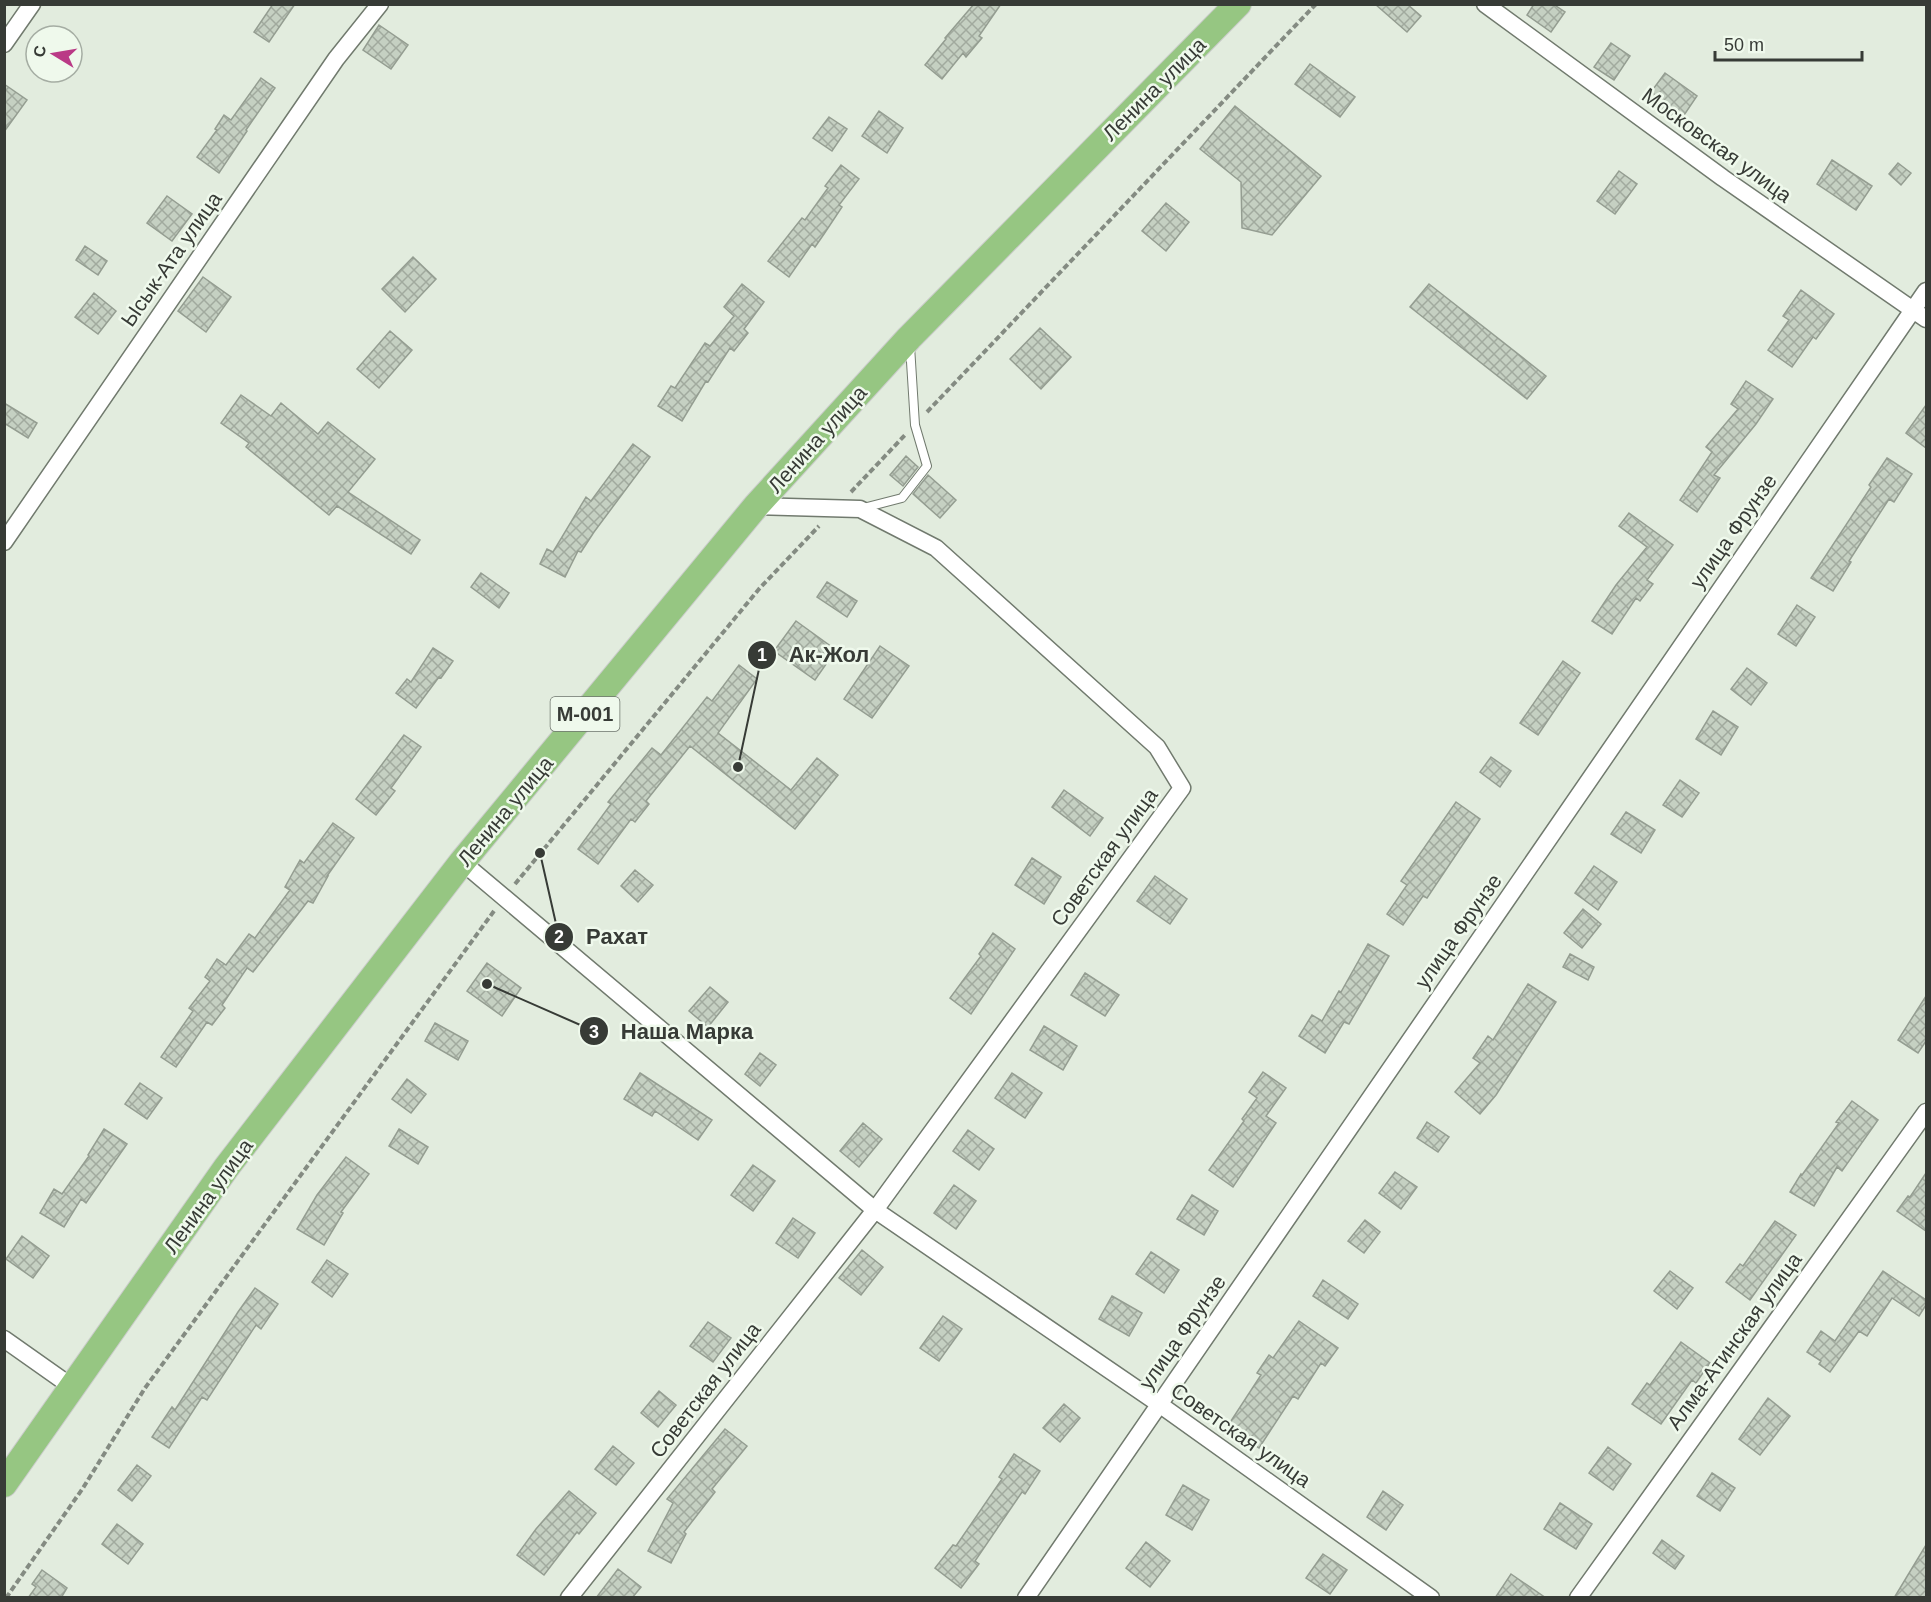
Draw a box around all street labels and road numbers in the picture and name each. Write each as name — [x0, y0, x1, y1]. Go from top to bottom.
street label: Ленина улица — [1098, 33, 1210, 145]
street label: Московская улица — [1638, 83, 1796, 207]
street label: Ысык-Ата улица — [116, 187, 226, 331]
street label: Ленина улица — [763, 381, 871, 497]
street label: улица Фрунзе — [1685, 469, 1781, 593]
road number: М-001 — [550, 697, 620, 731]
street label: Ленина улица — [453, 751, 558, 870]
street label: Советская улица — [1046, 783, 1162, 930]
street label: улица Фрунзе — [1410, 869, 1506, 993]
street label: Ленина улица — [159, 1134, 257, 1258]
street label: Алма-Атинская улица — [1662, 1248, 1806, 1434]
street label: улица Фрунзе — [1134, 1270, 1230, 1394]
street label: Советская улица — [645, 1318, 765, 1462]
street label: Советская улица — [1167, 1378, 1315, 1492]

